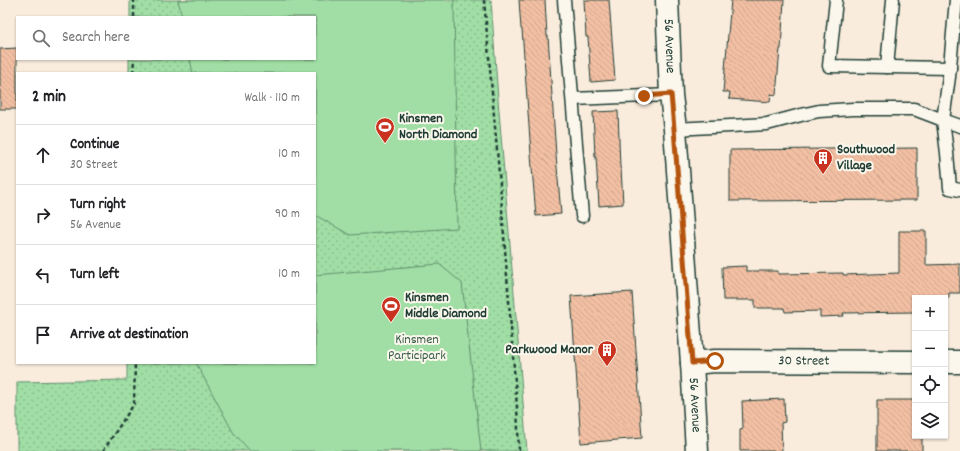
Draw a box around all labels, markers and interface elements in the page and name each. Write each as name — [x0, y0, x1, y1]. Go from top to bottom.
search box — [16, 16, 316, 60]
street label: 56 Avenue — [658, 18, 680, 74]
icon: search — [30, 27, 52, 49]
text: Search here — [62, 27, 130, 49]
text: 2 min — [32, 86, 66, 110]
route end — [635, 87, 653, 105]
text: Walk · 110 m — [244, 89, 300, 108]
place label: Kinsmen North Diamond — [399, 109, 478, 145]
sports icon: Kinsmen North Diamond — [374, 116, 396, 144]
text: Continue — [70, 134, 119, 156]
place label: Southwood Village — [837, 140, 895, 176]
icon: ahead — [32, 144, 54, 166]
text: 10 m — [278, 145, 300, 164]
building icon: Southwood Village — [812, 147, 834, 175]
text: 30 Street — [70, 156, 117, 175]
text: Turn right — [70, 194, 126, 216]
icon: right — [32, 204, 54, 226]
text: 90 m — [275, 205, 300, 224]
text: 56 Avenue — [70, 216, 121, 235]
icon: left — [32, 264, 54, 286]
text: Turn left — [70, 264, 119, 286]
text: 10 m — [278, 265, 300, 284]
place label: Kinsmen Middle Diamond — [405, 288, 487, 324]
sports icon: Kinsmen Middle Diamond — [380, 295, 402, 323]
map controls — [912, 295, 948, 439]
button: + — [912, 295, 948, 331]
icon: arrive — [32, 324, 54, 346]
text: Arrive at destination — [70, 324, 188, 346]
park label: Kinsmen Participark — [388, 330, 446, 366]
button: − — [912, 331, 948, 367]
building icon: Parkwood Manor — [596, 339, 618, 367]
place label: Parkwood Manor — [505, 340, 594, 360]
street label: 30 Street — [778, 351, 830, 372]
route start — [706, 352, 724, 370]
button: locate — [912, 367, 948, 403]
street label: 56 Avenue — [683, 377, 706, 433]
button: layers — [912, 403, 948, 439]

